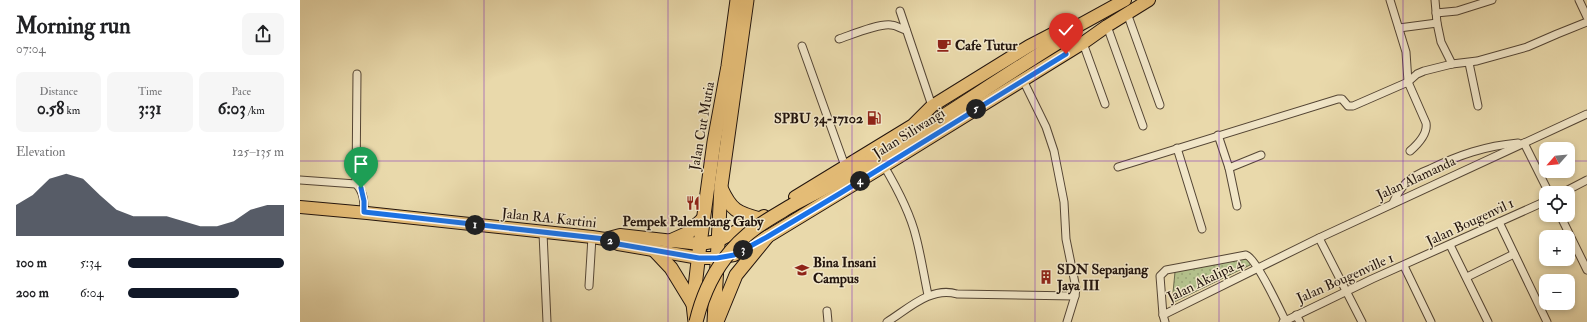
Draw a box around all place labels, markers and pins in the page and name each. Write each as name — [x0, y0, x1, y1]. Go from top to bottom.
pin — [1049, 13, 1083, 54]
cafe icon: Cafe Tutur — [936, 37, 952, 53]
place label: Cafe Tutur — [955, 37, 1018, 54]
pin: 5 — [966, 99, 986, 119]
place label: SPBU 34-17102 — [774, 110, 863, 127]
fuel station icon: SPBU 34-17102 — [866, 110, 882, 126]
pin — [344, 147, 378, 188]
pin: 4 — [850, 171, 870, 191]
restaurant icon: Pempek Palembang Gaby — [685, 195, 701, 211]
place label: Pempek Palembang Gaby — [622, 213, 764, 231]
pin: 1 — [465, 215, 485, 235]
pin: 2 — [600, 231, 620, 251]
pin: 3 — [733, 240, 753, 260]
place label: Bina Insani Campus — [813, 254, 876, 288]
place label: SDN Sepanjang Jaya III — [1056, 261, 1149, 295]
school or university icon: Bina Insani Campus — [794, 262, 810, 278]
building icon: SDN Sepanjang Jaya III — [1038, 269, 1054, 285]

